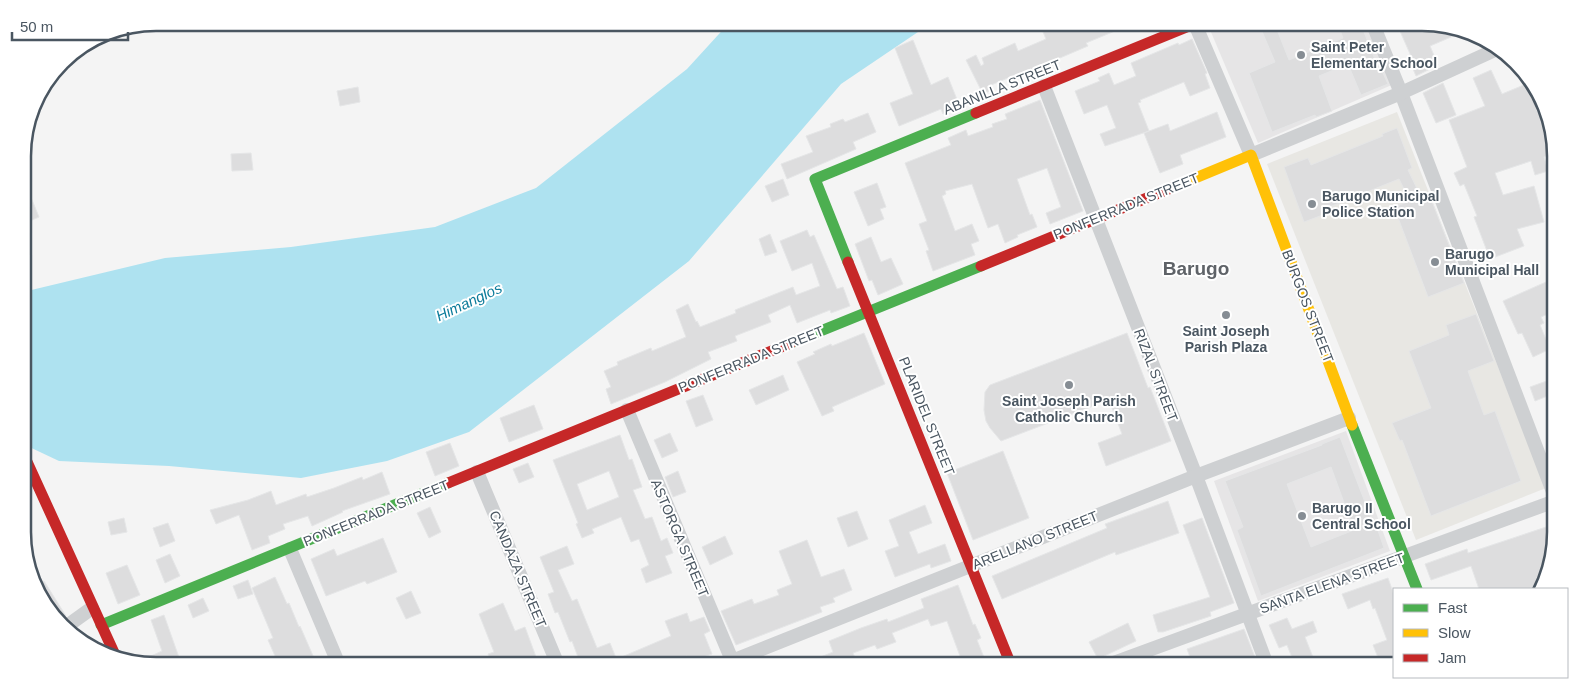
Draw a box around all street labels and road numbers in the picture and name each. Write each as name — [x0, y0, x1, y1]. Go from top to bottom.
street label: ABANILLA STREET — [941, 56, 1063, 118]
street label: PONFERRADA STREET — [1051, 169, 1202, 243]
street label: BURGOS STREET — [1279, 247, 1337, 365]
street label: PONFERRADA STREET — [676, 322, 827, 396]
street label: RIZAL STREET — [1131, 326, 1181, 424]
street label: PLARIDEL STREET — [896, 354, 958, 478]
street label: PONFERRADA STREET — [301, 476, 452, 550]
street label: ASTORGA STREET — [648, 477, 712, 600]
street label: ARELLANO STREET — [970, 507, 1100, 572]
street label: CANDAZA STREET — [486, 508, 550, 630]
street label: SANTA ELENA STREET — [1257, 549, 1407, 617]

